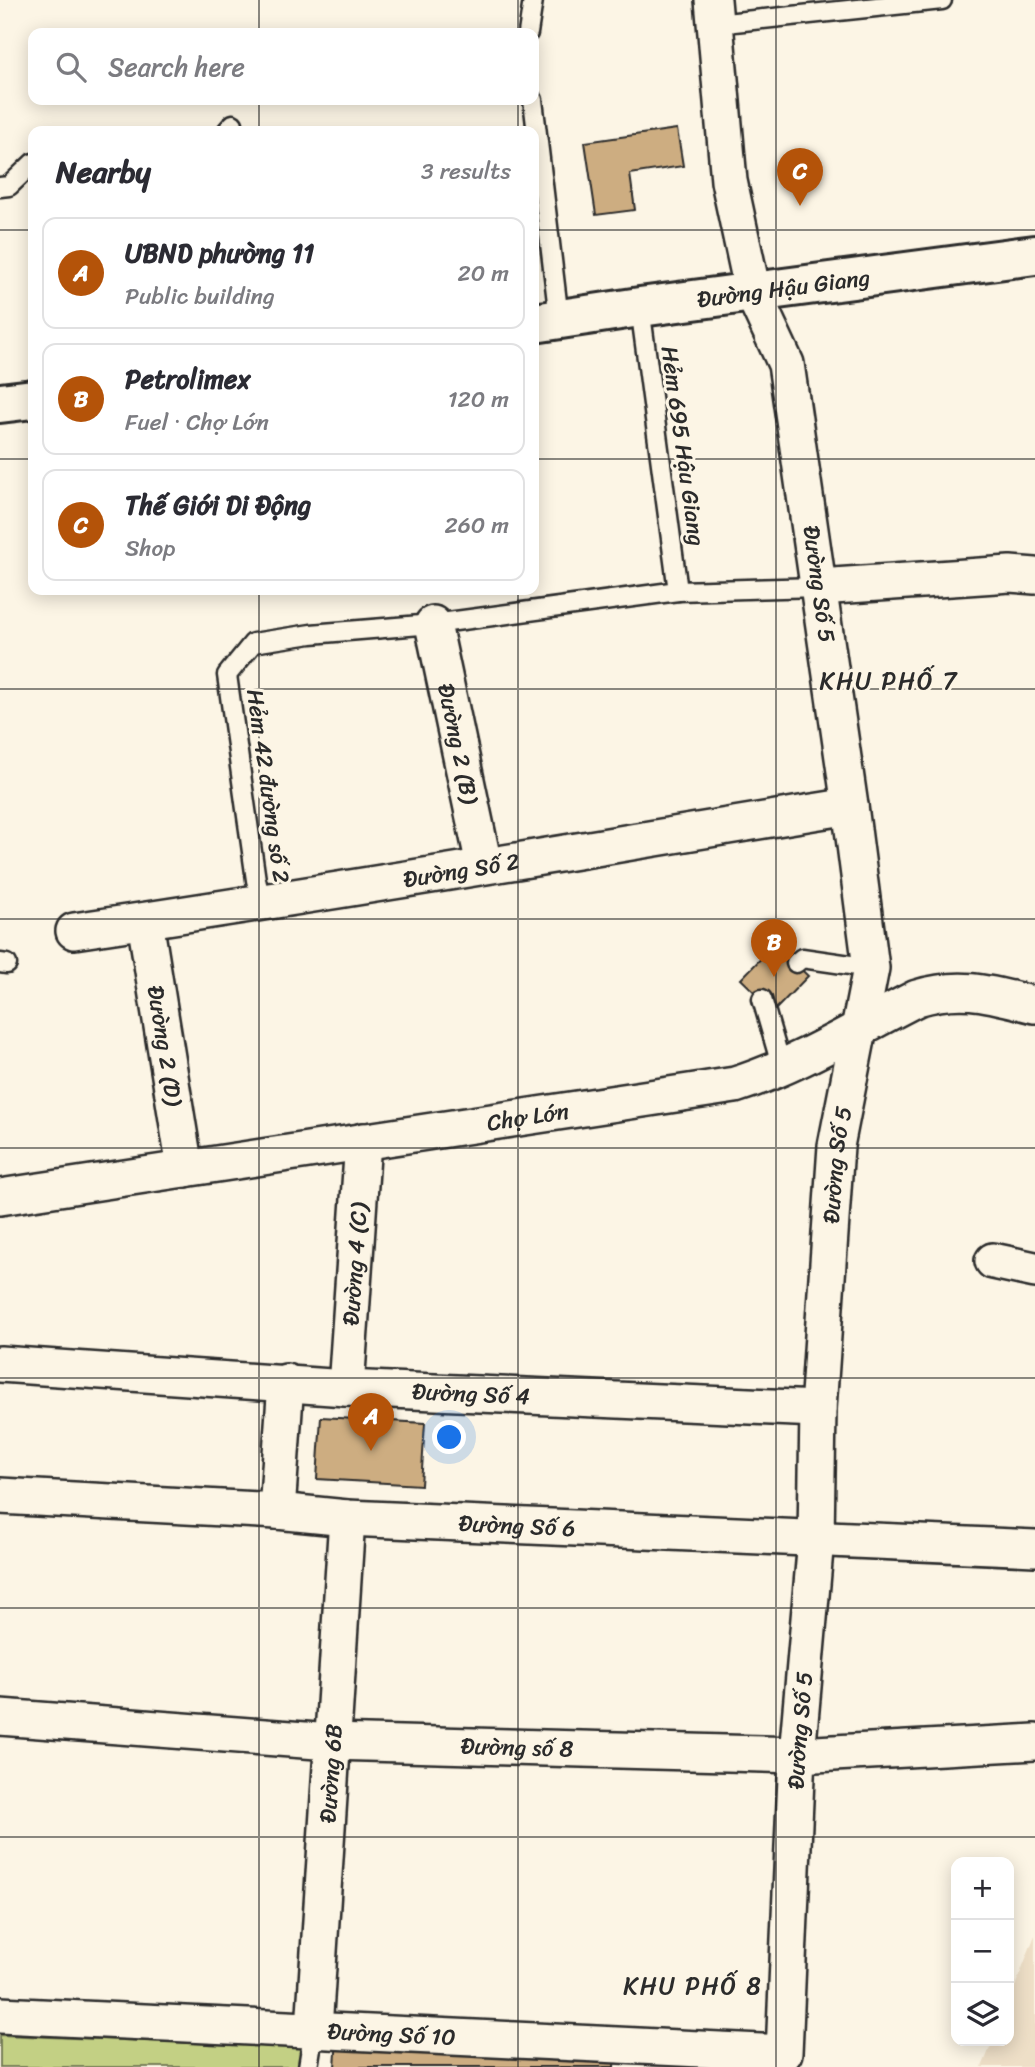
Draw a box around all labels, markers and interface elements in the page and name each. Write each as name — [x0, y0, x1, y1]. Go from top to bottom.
search box — [28, 28, 539, 105]
text: Search here — [108, 44, 245, 90]
icon: search — [52, 48, 90, 86]
text: Nearby — [56, 145, 151, 199]
pin: C — [777, 148, 823, 206]
text: 3 results — [421, 151, 511, 192]
text: UBND phường 11 — [125, 230, 314, 276]
text: A — [73, 253, 89, 294]
text: 20 m — [458, 253, 509, 294]
street label: Đường Hậu Giang — [695, 256, 873, 320]
text: Public building — [125, 276, 275, 317]
street label: Hẻm 695 Hậu Giang — [649, 343, 717, 549]
text: Petrolimex — [125, 356, 251, 402]
text: B — [74, 379, 88, 420]
text: 120 m — [448, 379, 509, 420]
text: Fuel · Chợ Lớn — [125, 402, 269, 443]
text: Thế Giới Di Động — [125, 482, 311, 528]
text: C — [74, 505, 88, 546]
text: 260 m — [444, 505, 509, 546]
street label: Đường Số 5 — [791, 523, 847, 645]
text: Shop — [125, 528, 175, 569]
district label: KHU PHỐ 7 — [820, 660, 958, 702]
street label: Đường 2 (B) — [426, 680, 491, 809]
street label: Hẻm 42 đường số 2 — [234, 686, 302, 886]
street label: Đường Số 2 — [400, 840, 522, 900]
pin: B — [751, 919, 797, 977]
street label: Đường 2 (D) — [135, 982, 195, 1110]
street label: Chợ Lớn — [484, 1090, 572, 1143]
street label: Đường Số 5 — [810, 1103, 864, 1225]
street label: Đường 4 (C) — [330, 1200, 379, 1327]
street label: Đường Số 4 — [411, 1370, 531, 1417]
pin: A — [348, 1393, 394, 1451]
your location — [432, 1420, 466, 1454]
street label: Đường Số 6 — [458, 1502, 576, 1548]
street label: Đường Số 5 — [775, 1670, 825, 1790]
street label: Đường 6B — [307, 1723, 354, 1824]
street label: Đường số 8 — [460, 1725, 574, 1769]
map controls — [951, 1857, 1014, 2046]
button: + — [951, 1857, 1014, 1920]
button: − — [951, 1920, 1014, 1983]
district label: KHU PHỐ 8 — [623, 1965, 763, 2007]
button: layers — [951, 1983, 1014, 2046]
street label: Đường Số 10 — [327, 2010, 457, 2058]

